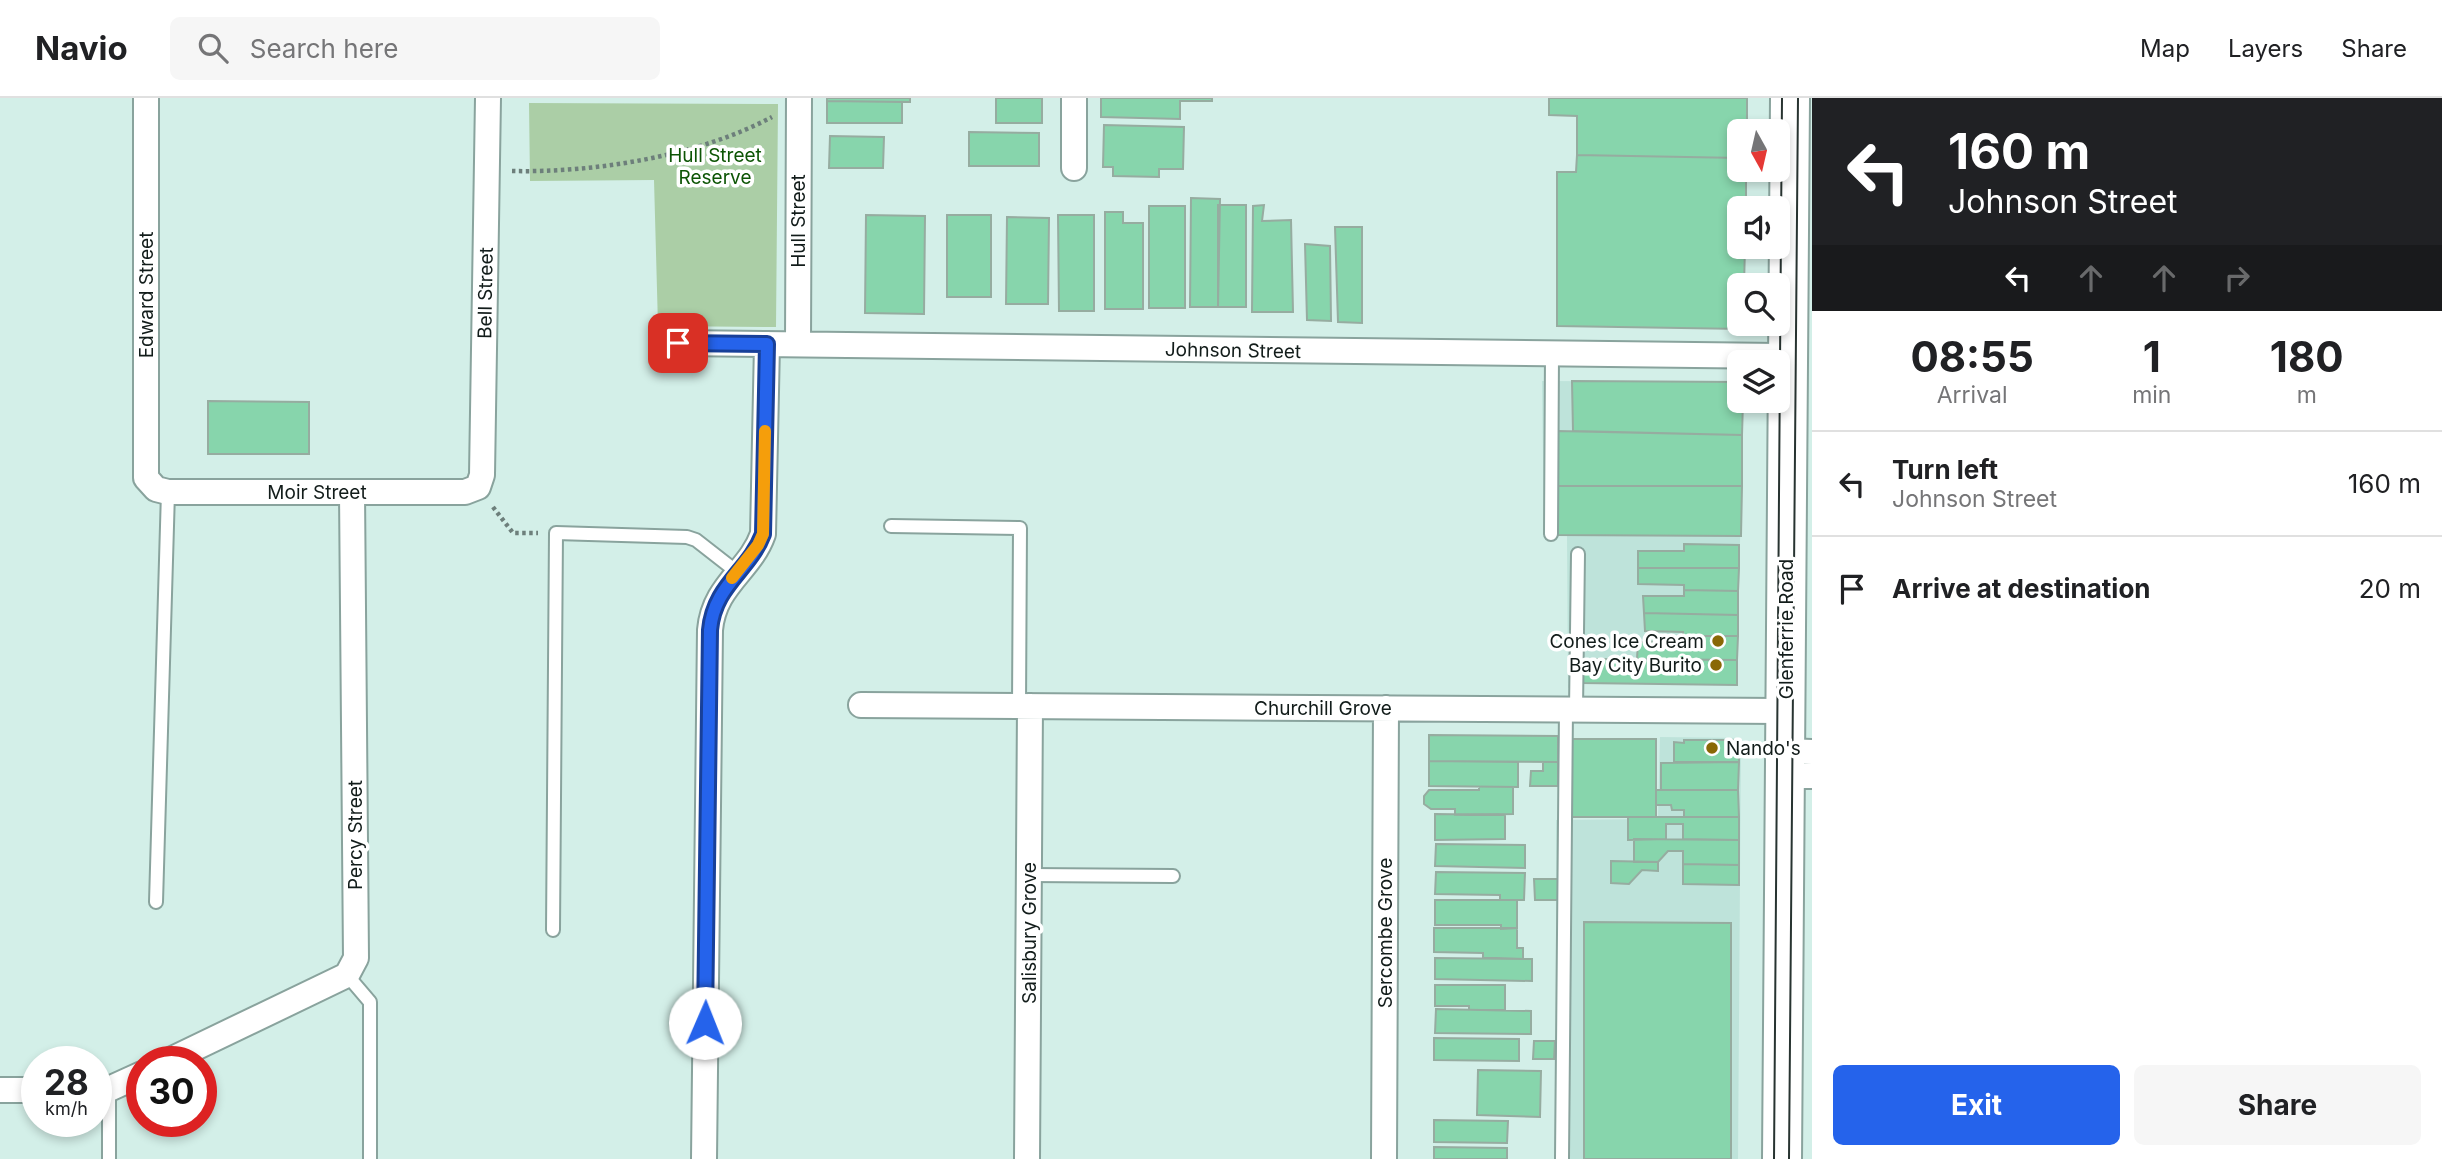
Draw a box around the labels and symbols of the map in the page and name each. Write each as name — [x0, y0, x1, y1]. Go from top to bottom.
north arrow — [1727, 119, 1790, 182]
park label: Hull Street Reserve — [668, 144, 762, 189]
street label: Hull Street — [787, 174, 810, 268]
street label: Edward Street — [135, 232, 158, 358]
street label: Bell Street — [473, 247, 498, 339]
pin — [648, 313, 708, 373]
street label: Johnson Street — [1165, 338, 1301, 363]
street label: Moir Street — [267, 481, 367, 504]
street label: Glenferrie Road — [1775, 559, 1798, 699]
place label: Cones Ice Cream — [1549, 630, 1704, 653]
marker: Cones Ice Cream — [1710, 633, 1726, 649]
place label: Bay City Burito — [1569, 654, 1702, 677]
marker: Bay City Burito — [1708, 657, 1724, 673]
street label: Churchill Grove — [1254, 697, 1392, 720]
place label: Nando's — [1726, 737, 1801, 760]
marker: Nando's — [1704, 740, 1720, 756]
street label: Percy Street — [344, 780, 367, 890]
street label: Sercombe Grove — [1374, 858, 1397, 1008]
street label: Salisbury Grove — [1018, 862, 1041, 1004]
position arrow — [668, 986, 742, 1060]
speed limit sign: 30 — [126, 1046, 217, 1137]

